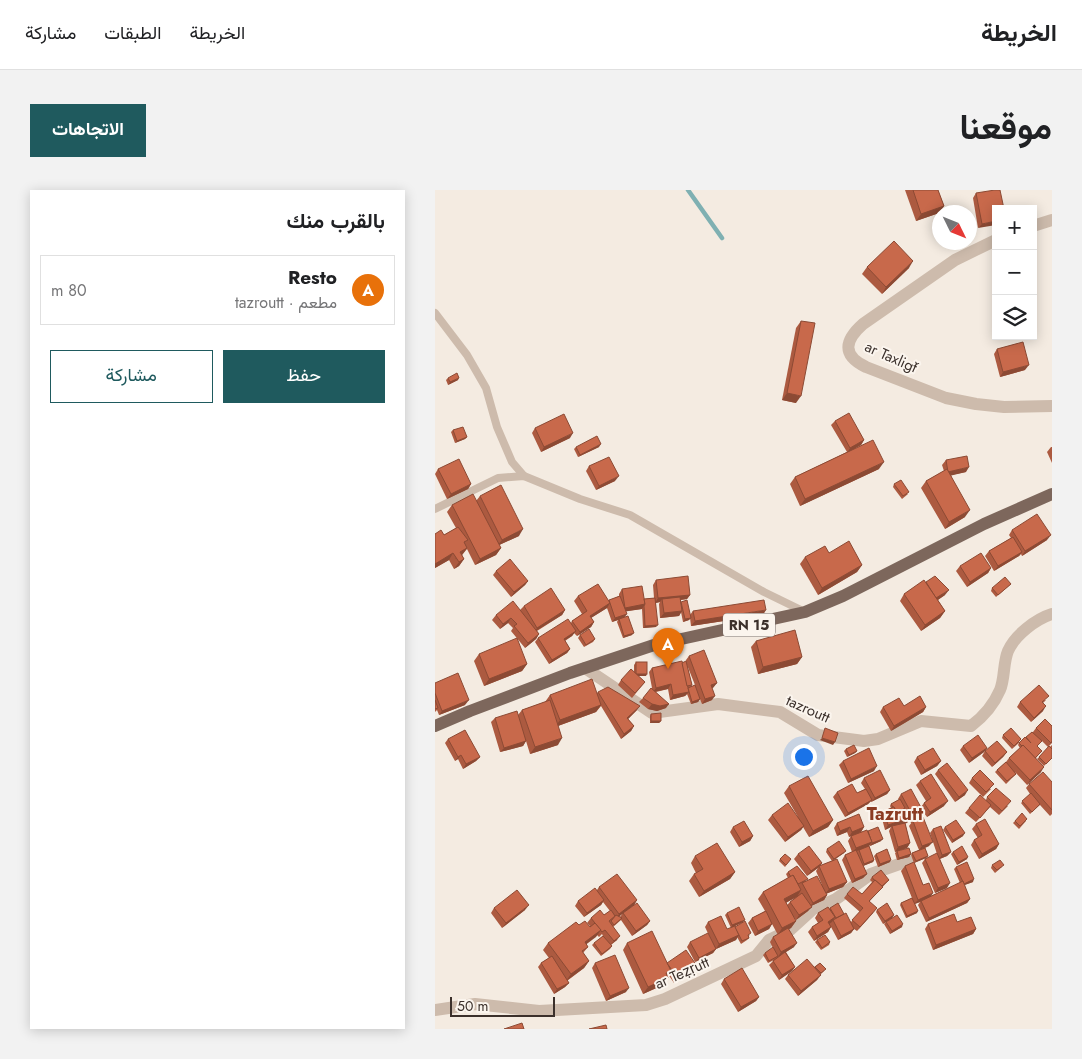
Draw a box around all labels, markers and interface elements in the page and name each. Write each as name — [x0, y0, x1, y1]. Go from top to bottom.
text: الخريطة — [981, 15, 1057, 50]
text: مشاركة — [25, 20, 76, 46]
text: الطبقات — [104, 20, 161, 46]
text: الخريطة — [189, 20, 245, 46]
text: موقعنا — [959, 102, 1052, 152]
button: الاتجاهات — [30, 104, 146, 157]
north arrow — [932, 205, 977, 250]
map controls — [992, 205, 1037, 340]
button: + — [992, 205, 1037, 250]
text: بالقرب منك — [286, 206, 385, 236]
button: − — [992, 250, 1037, 295]
text: Resto — [288, 264, 337, 291]
text: 80 m — [51, 279, 87, 302]
text: A — [362, 279, 374, 302]
text: مطعم · tazroutt — [235, 291, 337, 314]
button: layers — [992, 295, 1037, 340]
street label: ar Taxliǧt — [861, 336, 922, 379]
button: مشاركة — [50, 350, 213, 403]
button: حفظ — [223, 350, 385, 403]
road number: RN 15 — [723, 614, 775, 636]
pin: A — [652, 628, 684, 669]
street label: tazroutt — [783, 690, 834, 729]
your location — [791, 744, 817, 770]
district label: Tazrutt — [867, 801, 924, 827]
street label: ar Teẓṛutt — [651, 951, 713, 995]
scale bar — [450, 994, 555, 1017]
text: 50 m — [457, 996, 488, 1016]

